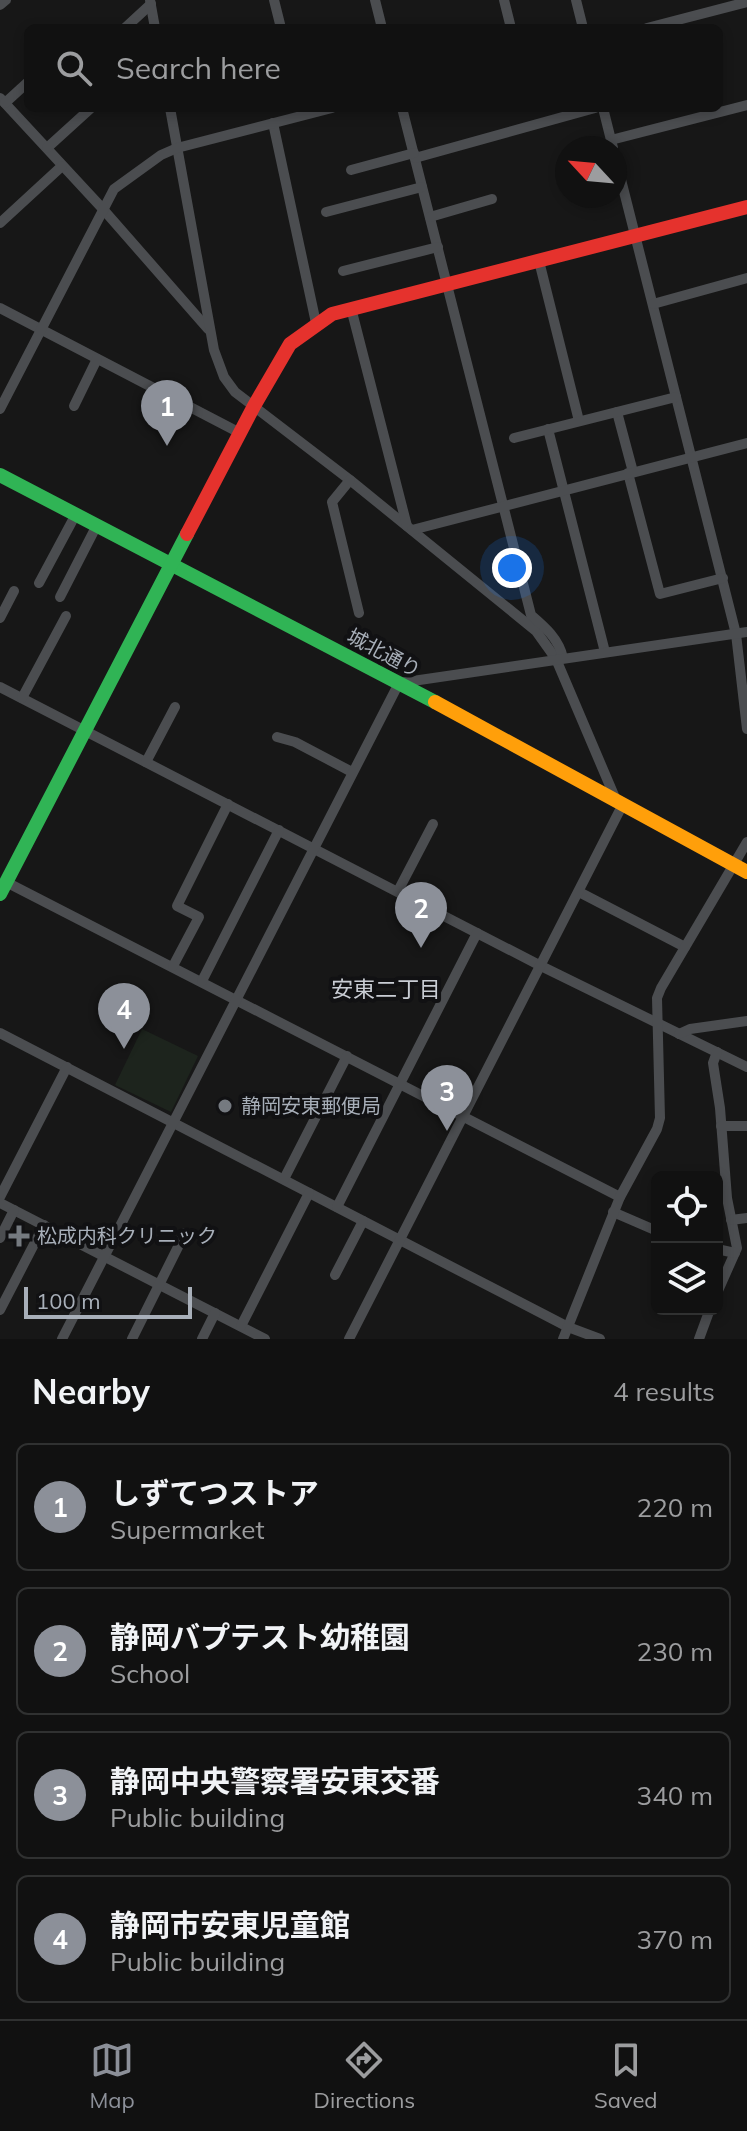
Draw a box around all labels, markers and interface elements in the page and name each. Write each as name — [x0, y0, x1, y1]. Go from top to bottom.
search box — [24, 24, 723, 112]
icon: search — [52, 46, 96, 90]
text: Search here — [116, 49, 281, 87]
north arrow — [555, 136, 627, 208]
pin: 1 — [141, 380, 193, 446]
your location — [492, 548, 532, 588]
street label: 城北通り — [343, 623, 425, 682]
pin: 2 — [395, 882, 447, 948]
district label: 安東二丁目 — [331, 975, 441, 1003]
pin: 4 — [98, 983, 150, 1049]
pin: 3 — [421, 1065, 473, 1131]
place label: 静岡安東郵便局 — [241, 1093, 381, 1118]
marker: 静岡安東郵便局 — [216, 1097, 234, 1115]
map controls — [651, 1171, 723, 1315]
button: locate — [651, 1171, 723, 1243]
place label: 松成内科クリニック — [37, 1223, 217, 1248]
marker: 松成内科クリニック — [8, 1225, 30, 1247]
button: layers — [651, 1243, 723, 1315]
scale bar — [24, 1283, 192, 1319]
text: 100 m — [36, 1287, 101, 1315]
text: Nearby — [32, 1370, 150, 1413]
text: 4 results — [613, 1375, 715, 1408]
text: しずてつストア — [110, 1474, 319, 1512]
text: 1 — [52, 1491, 68, 1524]
text: 220 m — [637, 1491, 713, 1524]
text: Supermarket — [110, 1513, 265, 1546]
text: 静岡バプテスト幼稚園 — [110, 1618, 410, 1656]
text: 2 — [52, 1635, 68, 1668]
text: 230 m — [637, 1635, 713, 1668]
text: School — [110, 1657, 190, 1690]
text: 静岡中央警察署安東交番 — [110, 1762, 440, 1800]
text: 3 — [52, 1779, 68, 1812]
text: 340 m — [637, 1779, 713, 1812]
text: Public building — [110, 1801, 285, 1834]
text: 静岡市安東児童館 — [110, 1906, 350, 1944]
text: 4 — [52, 1923, 68, 1956]
text: 370 m — [637, 1923, 713, 1956]
text: Public building — [110, 1945, 285, 1978]
tab: Map — [89, 2038, 135, 2114]
tab: Directions — [314, 2038, 415, 2114]
tab: Saved — [594, 2038, 658, 2114]

